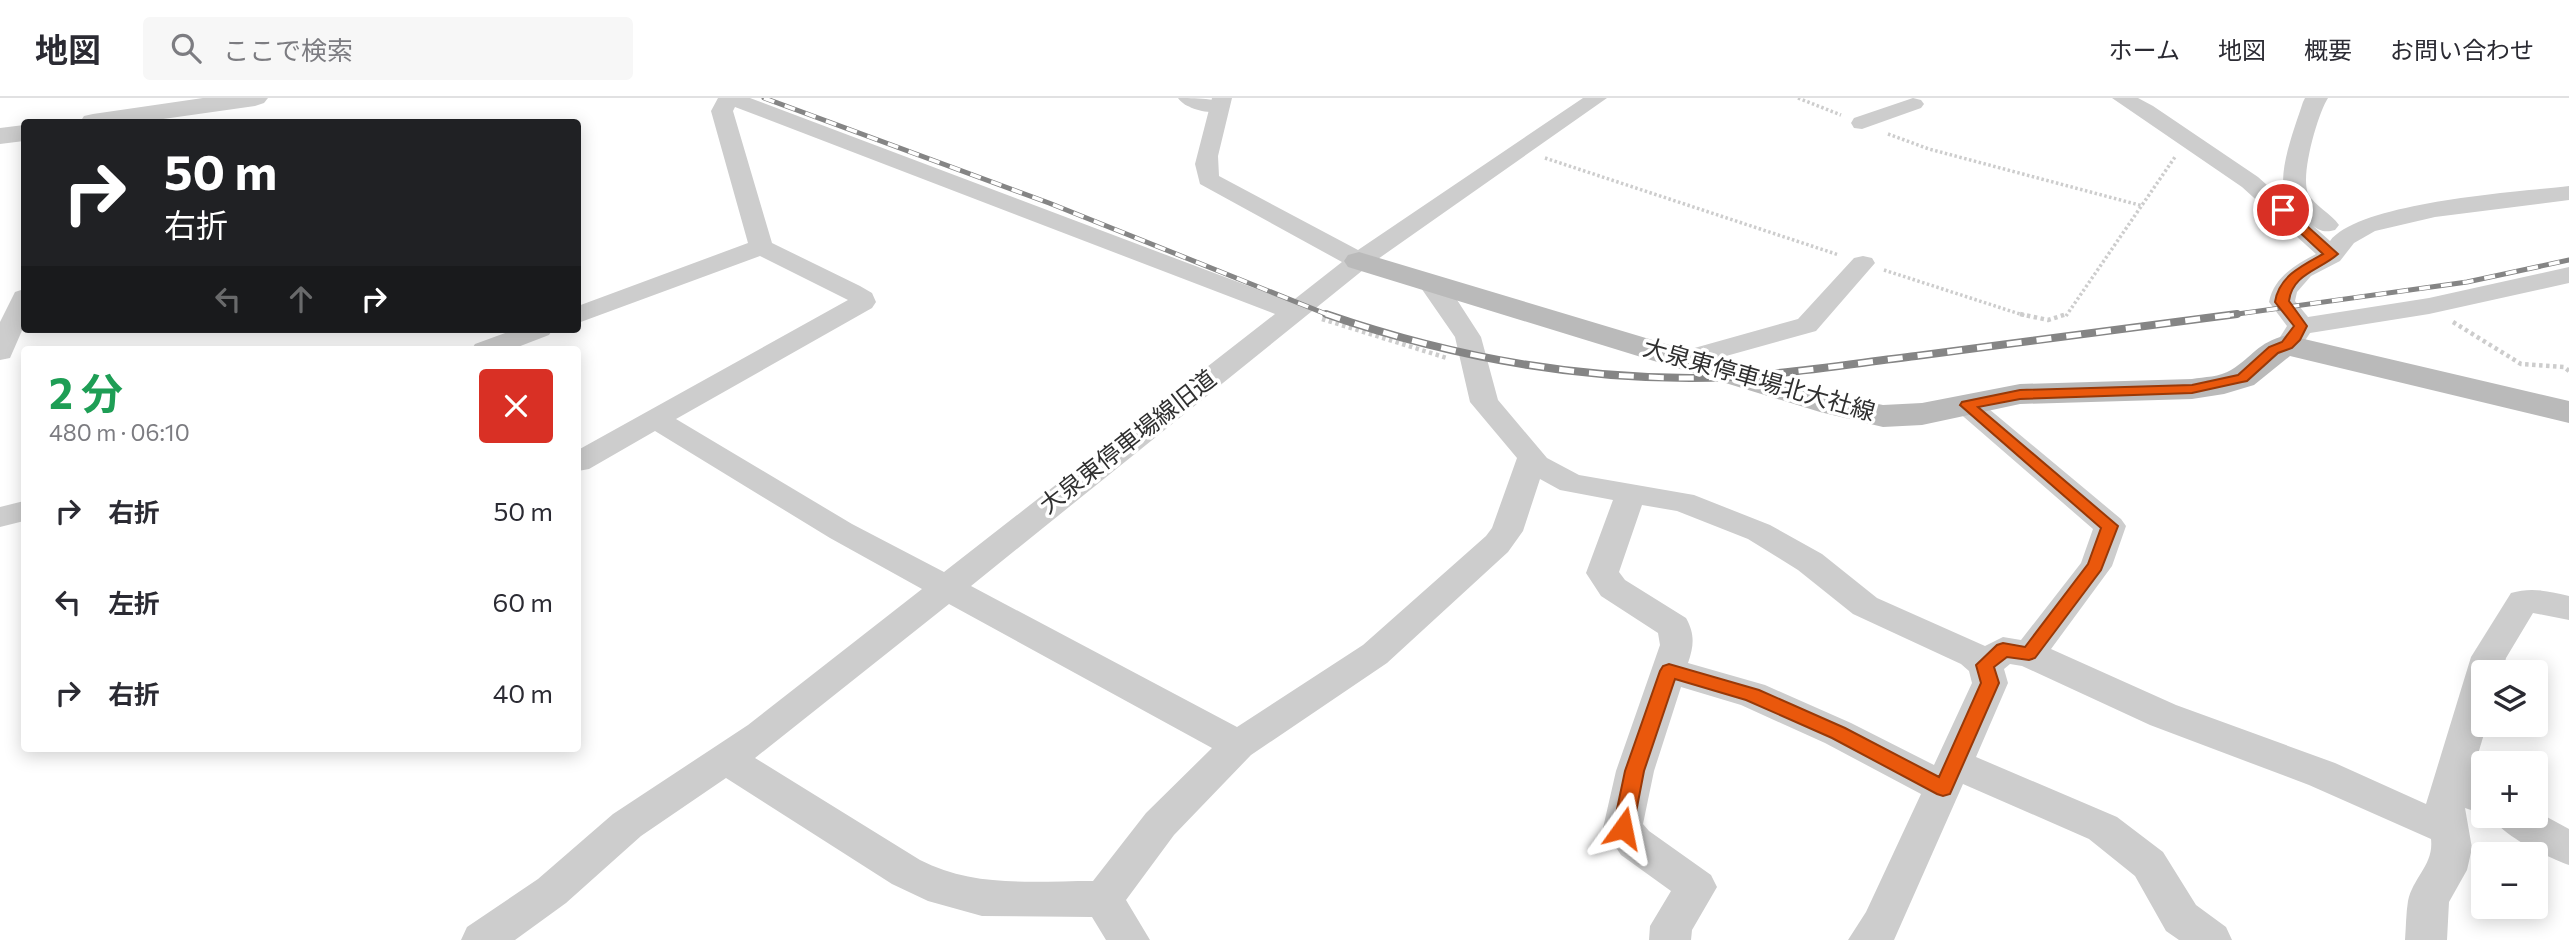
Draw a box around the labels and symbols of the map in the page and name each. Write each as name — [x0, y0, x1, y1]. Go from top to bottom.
pin — [2253, 180, 2313, 240]
street label: 大泉東停車場北大社線 — [1640, 332, 1879, 426]
street label: 大泉東停車場線旧道 — [1033, 363, 1221, 519]
position arrow — [1586, 791, 1660, 865]

